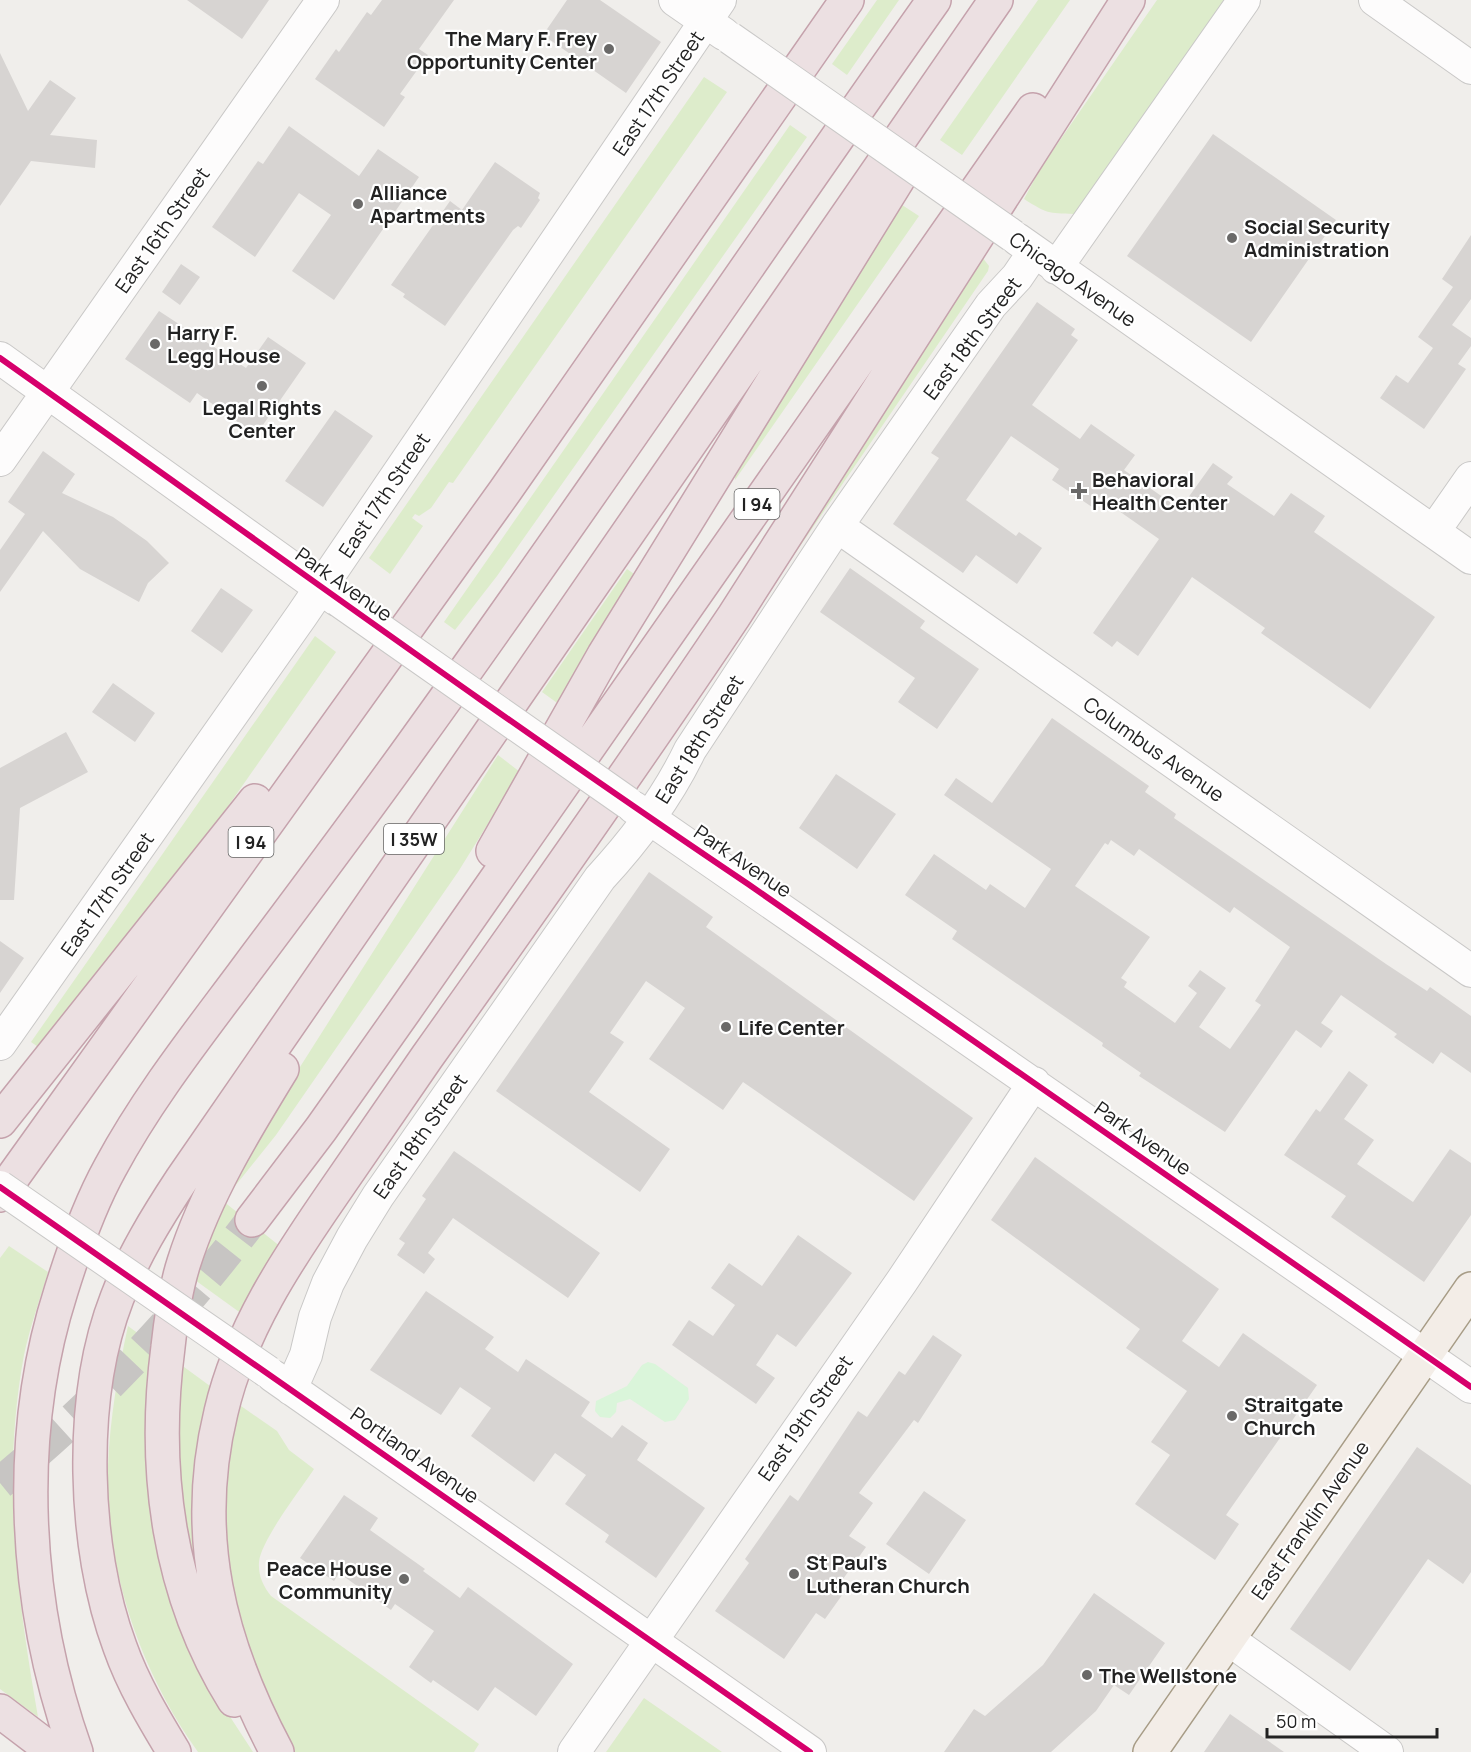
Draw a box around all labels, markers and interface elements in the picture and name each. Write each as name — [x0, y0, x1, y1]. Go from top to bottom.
place label: The Mary F. Frey Opportunity Center — [407, 25, 598, 75]
street label: East 17th Street — [606, 25, 710, 161]
marker: The Mary F. Frey Opportunity Center — [602, 42, 616, 56]
street label: East 16th Street — [109, 162, 215, 298]
place label: Alliance Apartments — [370, 179, 486, 229]
marker: Alliance Apartments — [351, 197, 365, 211]
place label: Social Security Administration — [1244, 213, 1391, 263]
street label: Chicago Avenue — [1004, 225, 1142, 333]
marker: Social Security Administration — [1225, 231, 1239, 245]
street label: East 18th Street — [917, 271, 1027, 405]
place label: Harry F. Legg House — [167, 319, 281, 369]
marker: Harry F. Legg House — [148, 337, 162, 351]
marker: Legal Rights Center — [255, 379, 269, 393]
place label: Legal Rights Center — [202, 394, 322, 444]
street label: East 17th Street — [332, 427, 436, 563]
place label: Behavioral Health Center — [1092, 466, 1228, 516]
marker: Behavioral Health Center — [1070, 482, 1088, 500]
road number: I 94 — [734, 489, 780, 519]
street label: Park Avenue — [290, 541, 398, 627]
street label: East 18th Street — [649, 669, 749, 809]
street label: Columbus Avenue — [1078, 690, 1230, 808]
street label: Park Avenue — [689, 818, 797, 904]
road number: I 35W — [384, 824, 444, 854]
street label: East 17th Street — [54, 827, 160, 961]
road number: I 94 — [228, 827, 274, 857]
place label: Life Center — [738, 1014, 845, 1041]
marker: Life Center — [719, 1020, 733, 1034]
street label: East 18th Street — [367, 1068, 473, 1204]
street label: Park Avenue — [1089, 1095, 1197, 1181]
street label: East 19th Street — [752, 1350, 858, 1486]
place label: Straitgate Church — [1244, 1391, 1343, 1441]
street label: Portland Avenue — [345, 1401, 485, 1509]
marker: Straitgate Church — [1225, 1409, 1239, 1423]
street label: East Franklin Avenue — [1245, 1435, 1375, 1605]
place label: St Paul's Lutheran Church — [806, 1549, 970, 1599]
place label: Peace House Community — [267, 1555, 393, 1605]
marker: St Paul's Lutheran Church — [787, 1567, 801, 1581]
marker: Peace House Community — [397, 1572, 411, 1586]
place label: The Wellstone — [1099, 1662, 1237, 1689]
marker: The Wellstone — [1080, 1668, 1094, 1682]
scale bar — [1267, 1701, 1436, 1739]
text: 50 m — [1276, 1709, 1316, 1733]

